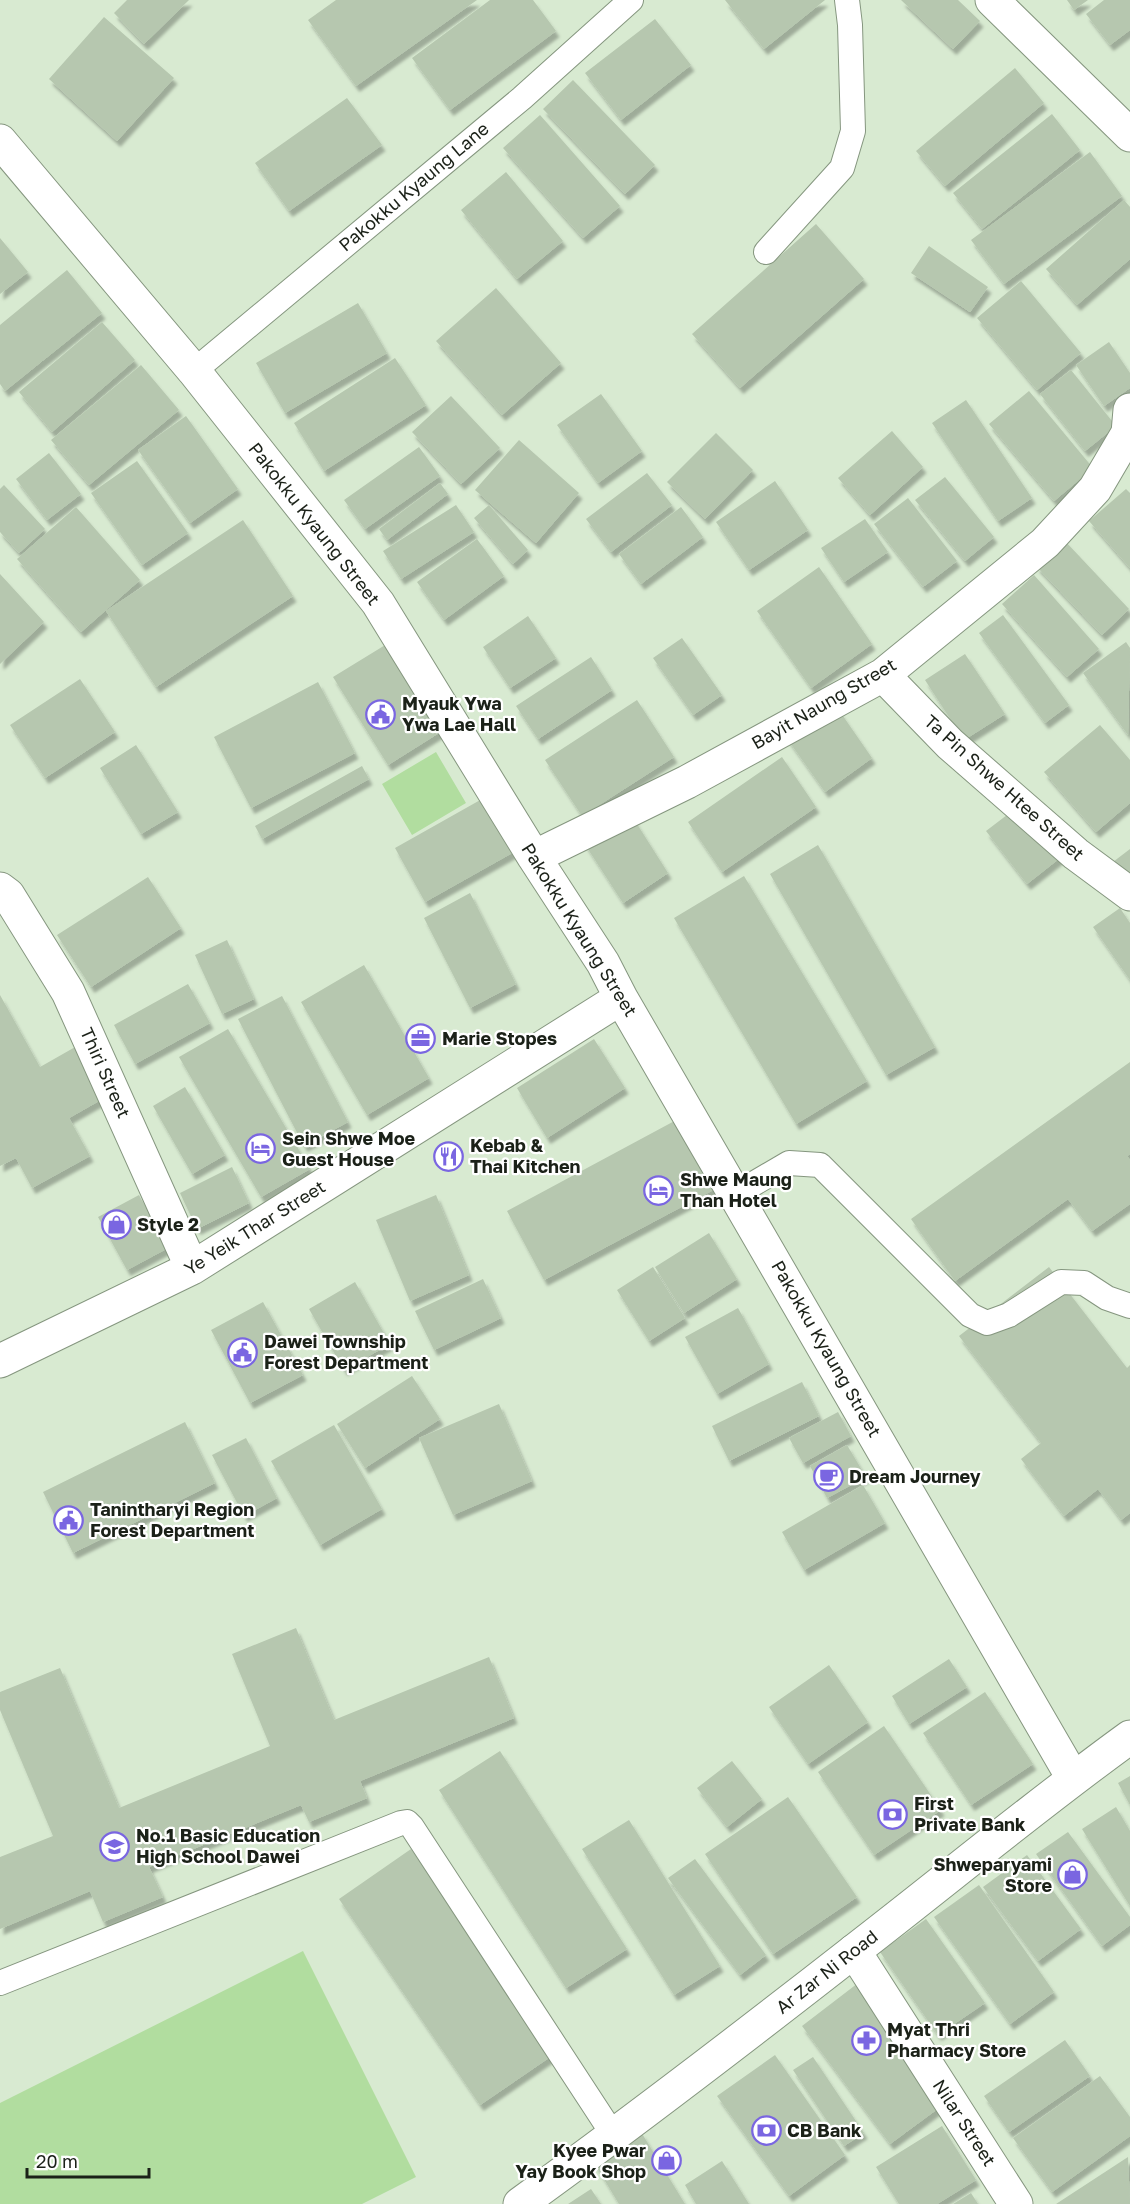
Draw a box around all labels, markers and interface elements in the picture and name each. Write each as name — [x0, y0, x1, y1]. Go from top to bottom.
street label: Pakokku Kyaung Lane — [334, 117, 493, 255]
street label: Pakokku Kyaung Street — [244, 438, 385, 609]
street label: Bayit Naung Street — [747, 653, 900, 753]
place label: Myauk Ywa Ywa Lae Hall — [402, 692, 516, 735]
public building icon: Myauk Ywa Ywa Lae Hall — [365, 698, 397, 730]
street label: Ta Pin Shwe Htee Street — [920, 710, 1089, 865]
street label: Pakokku Kyaung Street — [517, 839, 642, 1020]
office icon: Marie Stopes — [405, 1023, 437, 1055]
street label: Thiri Street — [76, 1024, 136, 1121]
place label: Marie Stopes — [442, 1027, 557, 1049]
place label: Sein Shwe Moe Guest House — [282, 1127, 416, 1170]
hotel icon: Sein Shwe Moe Guest House — [245, 1133, 277, 1165]
place label: Kebab & Thai Kitchen — [470, 1134, 581, 1177]
restaurant icon: Kebab & Thai Kitchen — [433, 1140, 465, 1172]
place label: Shwe Maung Than Hotel — [680, 1168, 792, 1211]
hotel icon: Shwe Maung Than Hotel — [643, 1174, 675, 1206]
street label: Ye Yeik Thar Street — [180, 1175, 329, 1279]
shop icon: Style 2 — [100, 1209, 132, 1241]
place label: Style 2 — [137, 1213, 199, 1235]
street label: Pakokku Kyaung Street — [767, 1256, 886, 1441]
place label: Dawei Township Forest Department — [264, 1330, 428, 1373]
public building icon: Dawei Township Forest Department — [227, 1336, 259, 1368]
cafe icon: Dream Journey — [812, 1461, 844, 1493]
place label: Dream Journey — [849, 1465, 981, 1487]
place label: Tanintharyi Region Forest Department — [90, 1498, 254, 1541]
public building icon: Tanintharyi Region Forest Department — [53, 1504, 85, 1536]
place label: First Private Bank — [914, 1792, 1026, 1835]
bank icon: First Private Bank — [877, 1798, 909, 1830]
place label: No.1 Basic Education High School Dawei — [136, 1824, 320, 1867]
school or university icon: No.1 Basic Education High School Dawei — [99, 1830, 131, 1862]
place label: Shweparyami Store — [933, 1853, 1052, 1896]
shop icon: Shweparyami Store — [1057, 1859, 1089, 1891]
street label: Ar Zar Ni Road — [771, 1925, 882, 2018]
place label: Myat Thri Pharmacy Store — [887, 2018, 1027, 2061]
pharmacy icon: Myat Thri Pharmacy Store — [850, 2024, 882, 2056]
street label: Nilar Street — [929, 2075, 1001, 2170]
bank icon: CB Bank — [750, 2115, 782, 2147]
place label: CB Bank — [787, 2119, 862, 2141]
place label: Kyee Pwar Yay Book Shop — [515, 2139, 646, 2182]
scale bar — [27, 2141, 148, 2179]
shop icon: Kyee Pwar Yay Book Shop — [651, 2145, 683, 2177]
text: 20 m — [36, 2150, 78, 2172]

